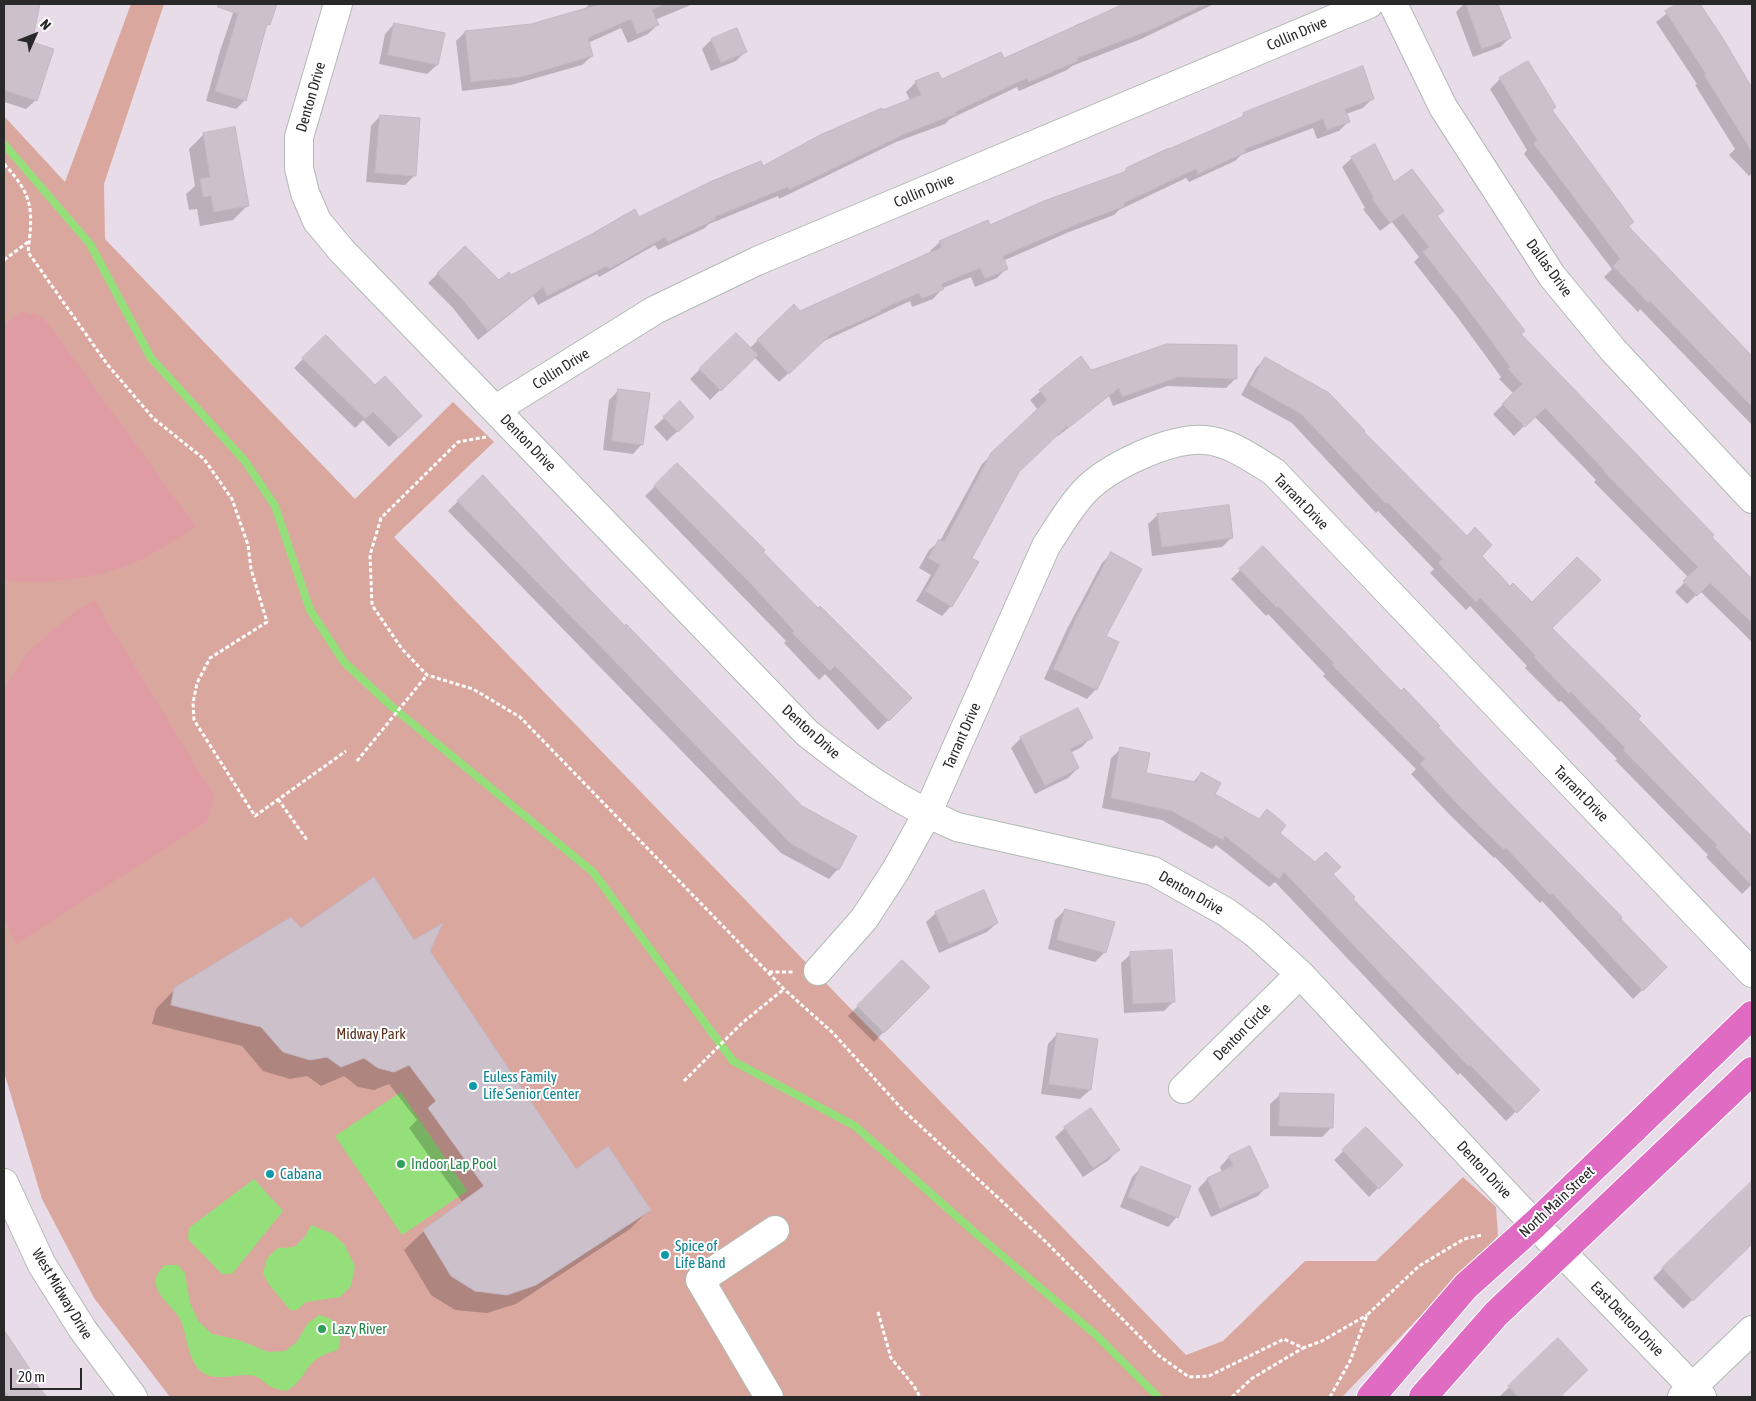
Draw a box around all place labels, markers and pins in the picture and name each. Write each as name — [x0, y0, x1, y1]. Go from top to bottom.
place label: Euless Family Life Senior Center — [483, 1068, 579, 1103]
marker: Euless Family Life Senior Center — [467, 1080, 479, 1092]
place label: Indoor Lap Pool — [411, 1155, 497, 1173]
marker: Indoor Lap Pool — [395, 1158, 407, 1170]
place label: Cabana — [280, 1165, 322, 1183]
marker: Cabana — [264, 1168, 276, 1180]
place label: Spice of Life Band — [675, 1237, 726, 1272]
marker: Spice of Life Band — [659, 1249, 671, 1261]
place label: Lazy River — [332, 1320, 387, 1338]
marker: Lazy River — [316, 1323, 328, 1335]

